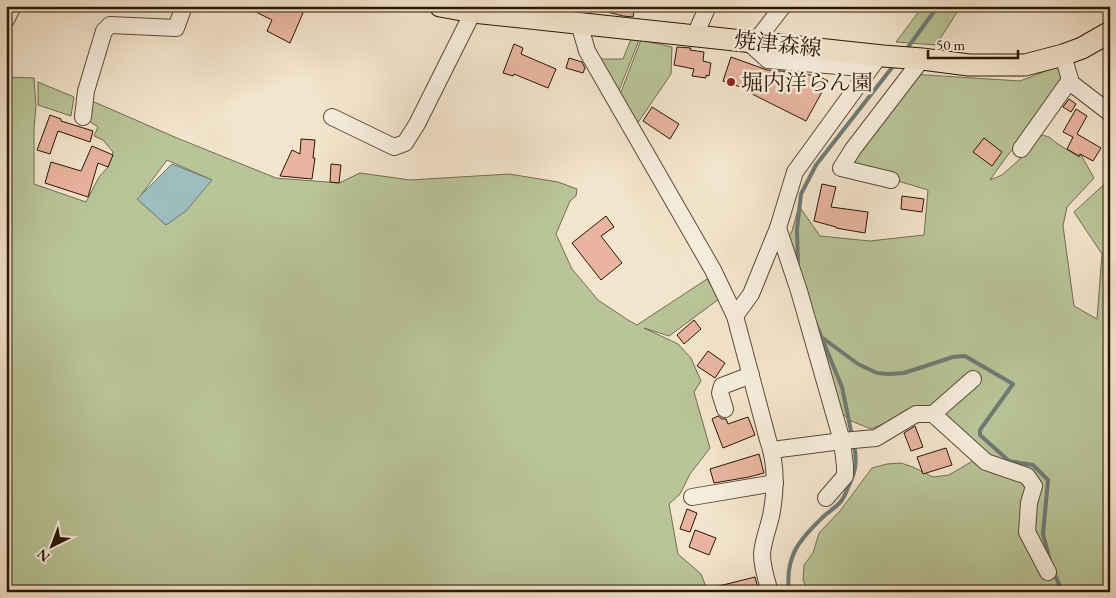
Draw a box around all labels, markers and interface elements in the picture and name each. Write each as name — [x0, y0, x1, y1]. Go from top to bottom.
street label: 焼津森線 — [733, 25, 823, 63]
scale bar — [928, 28, 1018, 60]
text: 50 m — [936, 35, 965, 54]
place label: 堀内洋らん園 — [741, 68, 873, 97]
marker: 堀内洋らん園 — [725, 76, 737, 88]
north arrow — [28, 520, 78, 570]
text: N — [33, 545, 54, 566]

